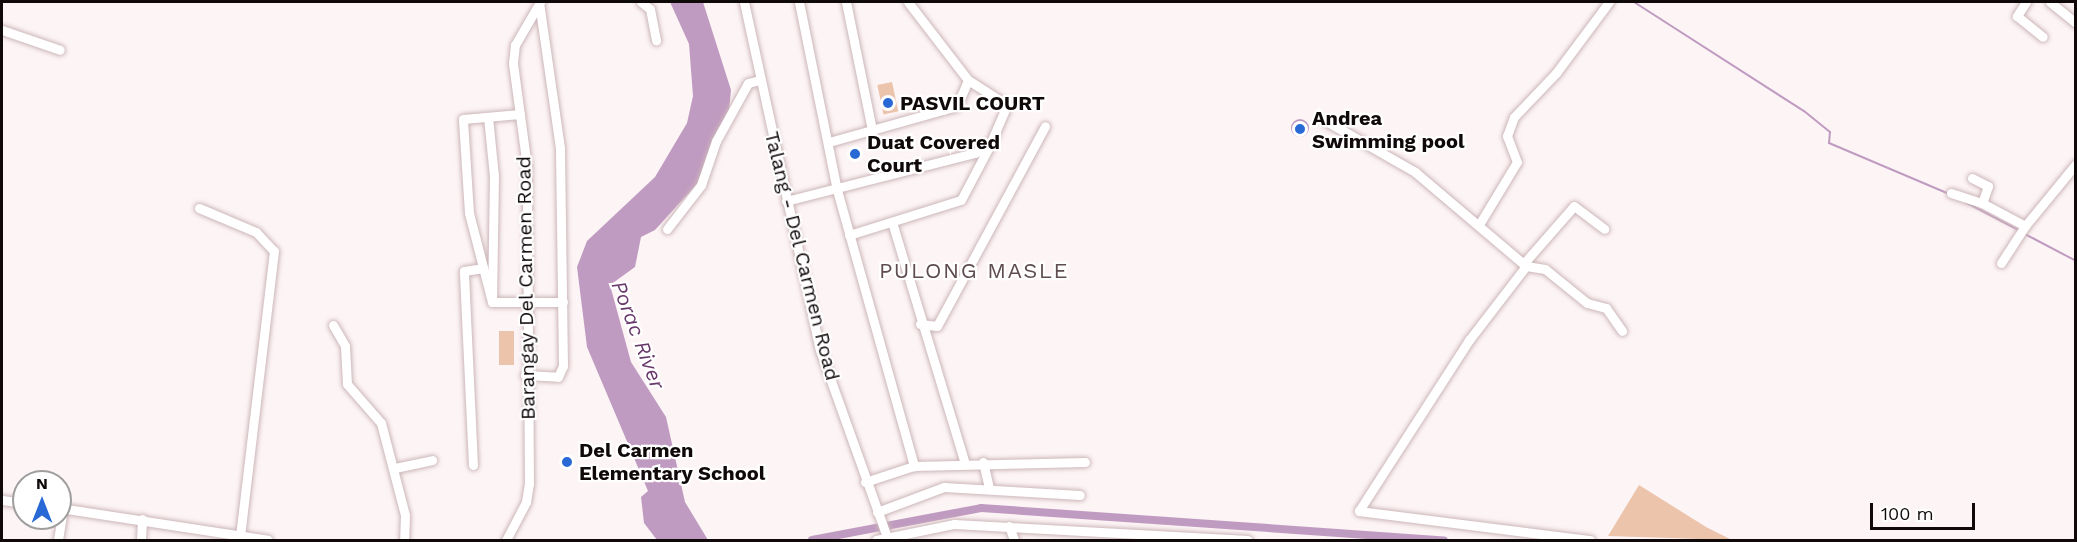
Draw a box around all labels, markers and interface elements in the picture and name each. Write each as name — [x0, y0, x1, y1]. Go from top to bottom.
place label: PASVIL COURT — [900, 91, 1045, 115]
marker: PASVIL COURT — [881, 96, 895, 110]
place label: Andrea Swimming pool — [1312, 106, 1465, 153]
marker: Andrea Swimming pool — [1293, 122, 1307, 136]
street label: Talang - Del Carmen Road — [759, 129, 845, 383]
place label: Duat Covered Court — [867, 130, 1000, 177]
marker: Duat Covered Court — [848, 147, 862, 161]
street label: Barangay Del Carmen Road — [512, 155, 540, 421]
district label: PULONG MASLE — [879, 258, 1069, 284]
water label: Porac River — [606, 277, 670, 393]
place label: Del Carmen Elementary School — [579, 438, 766, 485]
marker: Del Carmen Elementary School — [560, 455, 574, 469]
north arrow — [12, 470, 72, 530]
text: N — [36, 474, 48, 493]
scale bar — [1873, 491, 1978, 529]
text: 100 m — [1881, 503, 1934, 524]

